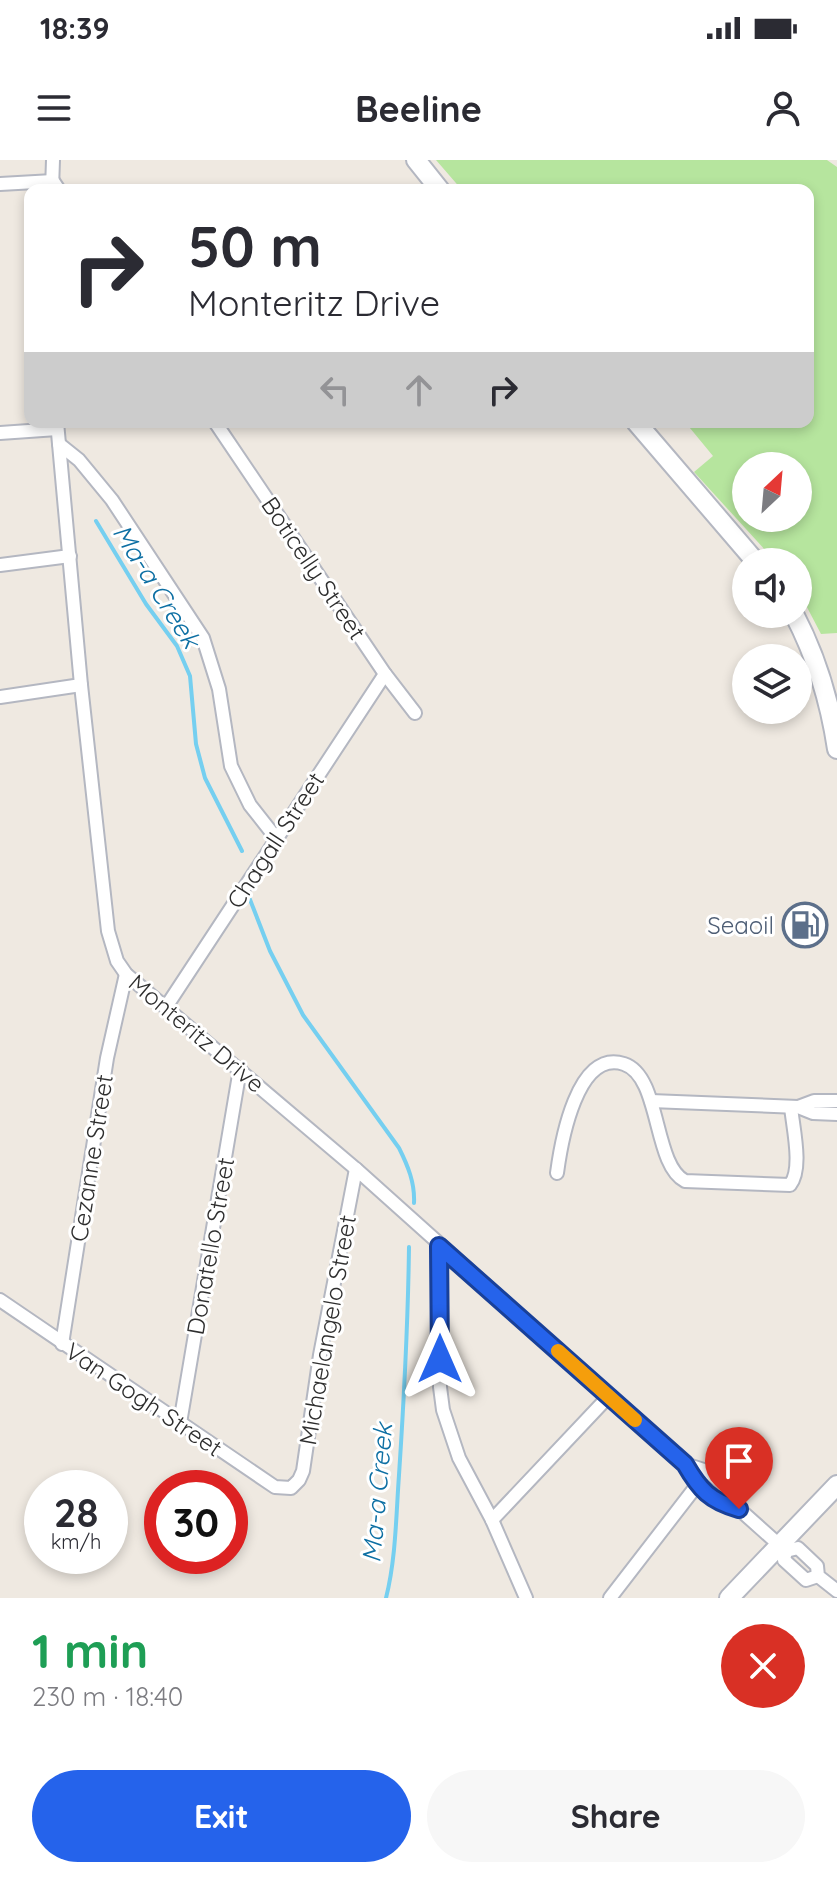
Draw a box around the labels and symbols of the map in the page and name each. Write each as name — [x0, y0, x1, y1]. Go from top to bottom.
north arrow — [732, 452, 812, 532]
street label: Boticelly Street — [255, 491, 373, 645]
water label: Ma-a Creek — [106, 518, 209, 656]
street label: Chagall Street — [220, 766, 330, 914]
fuel station icon: Seaoil — [781, 901, 829, 949]
place label: Seaoil — [707, 910, 774, 940]
street label: Monteritz Drive — [123, 967, 271, 1099]
street label: Cezanne Street — [63, 1072, 119, 1244]
street label: Donatello Street — [180, 1155, 240, 1337]
street label: Michaelangelo Street — [292, 1213, 362, 1447]
position arrow — [398, 1317, 482, 1401]
street label: Van Gogh Street — [60, 1336, 228, 1462]
water label: Ma-a Creek — [354, 1420, 400, 1564]
pin — [705, 1427, 773, 1509]
speed limit sign: 30 — [144, 1470, 248, 1574]

